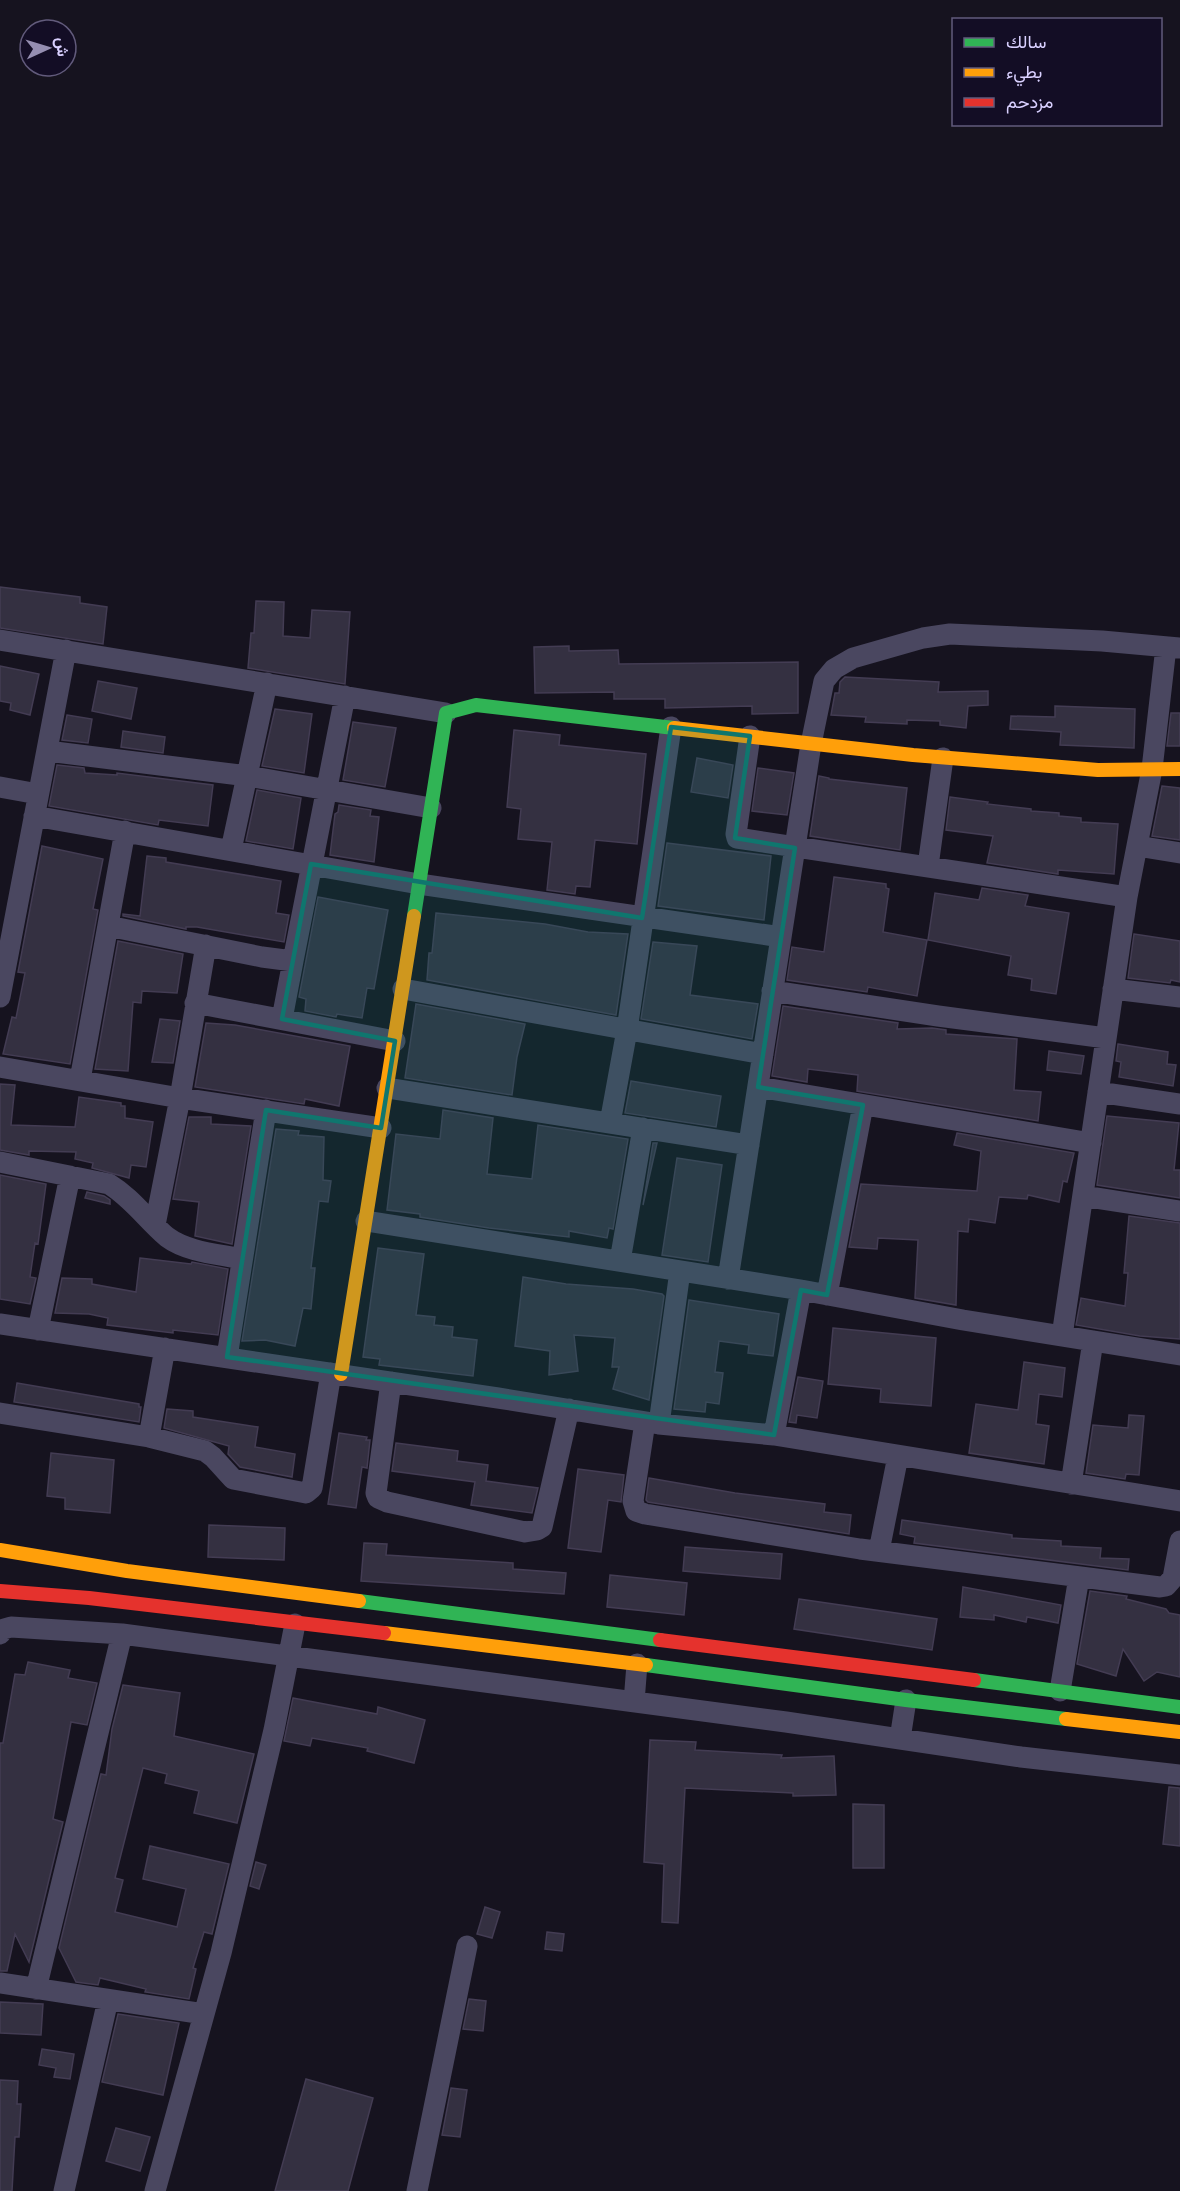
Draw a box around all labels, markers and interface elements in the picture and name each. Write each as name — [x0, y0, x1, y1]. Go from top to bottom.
north arrow — [18, 18, 78, 78]
legend — [952, 18, 1162, 126]
text: سالك — [1006, 28, 1046, 55]
text: ش — [50, 37, 76, 57]
text: بطيء — [1006, 58, 1042, 87]
text: مزدحم — [1006, 88, 1053, 115]

